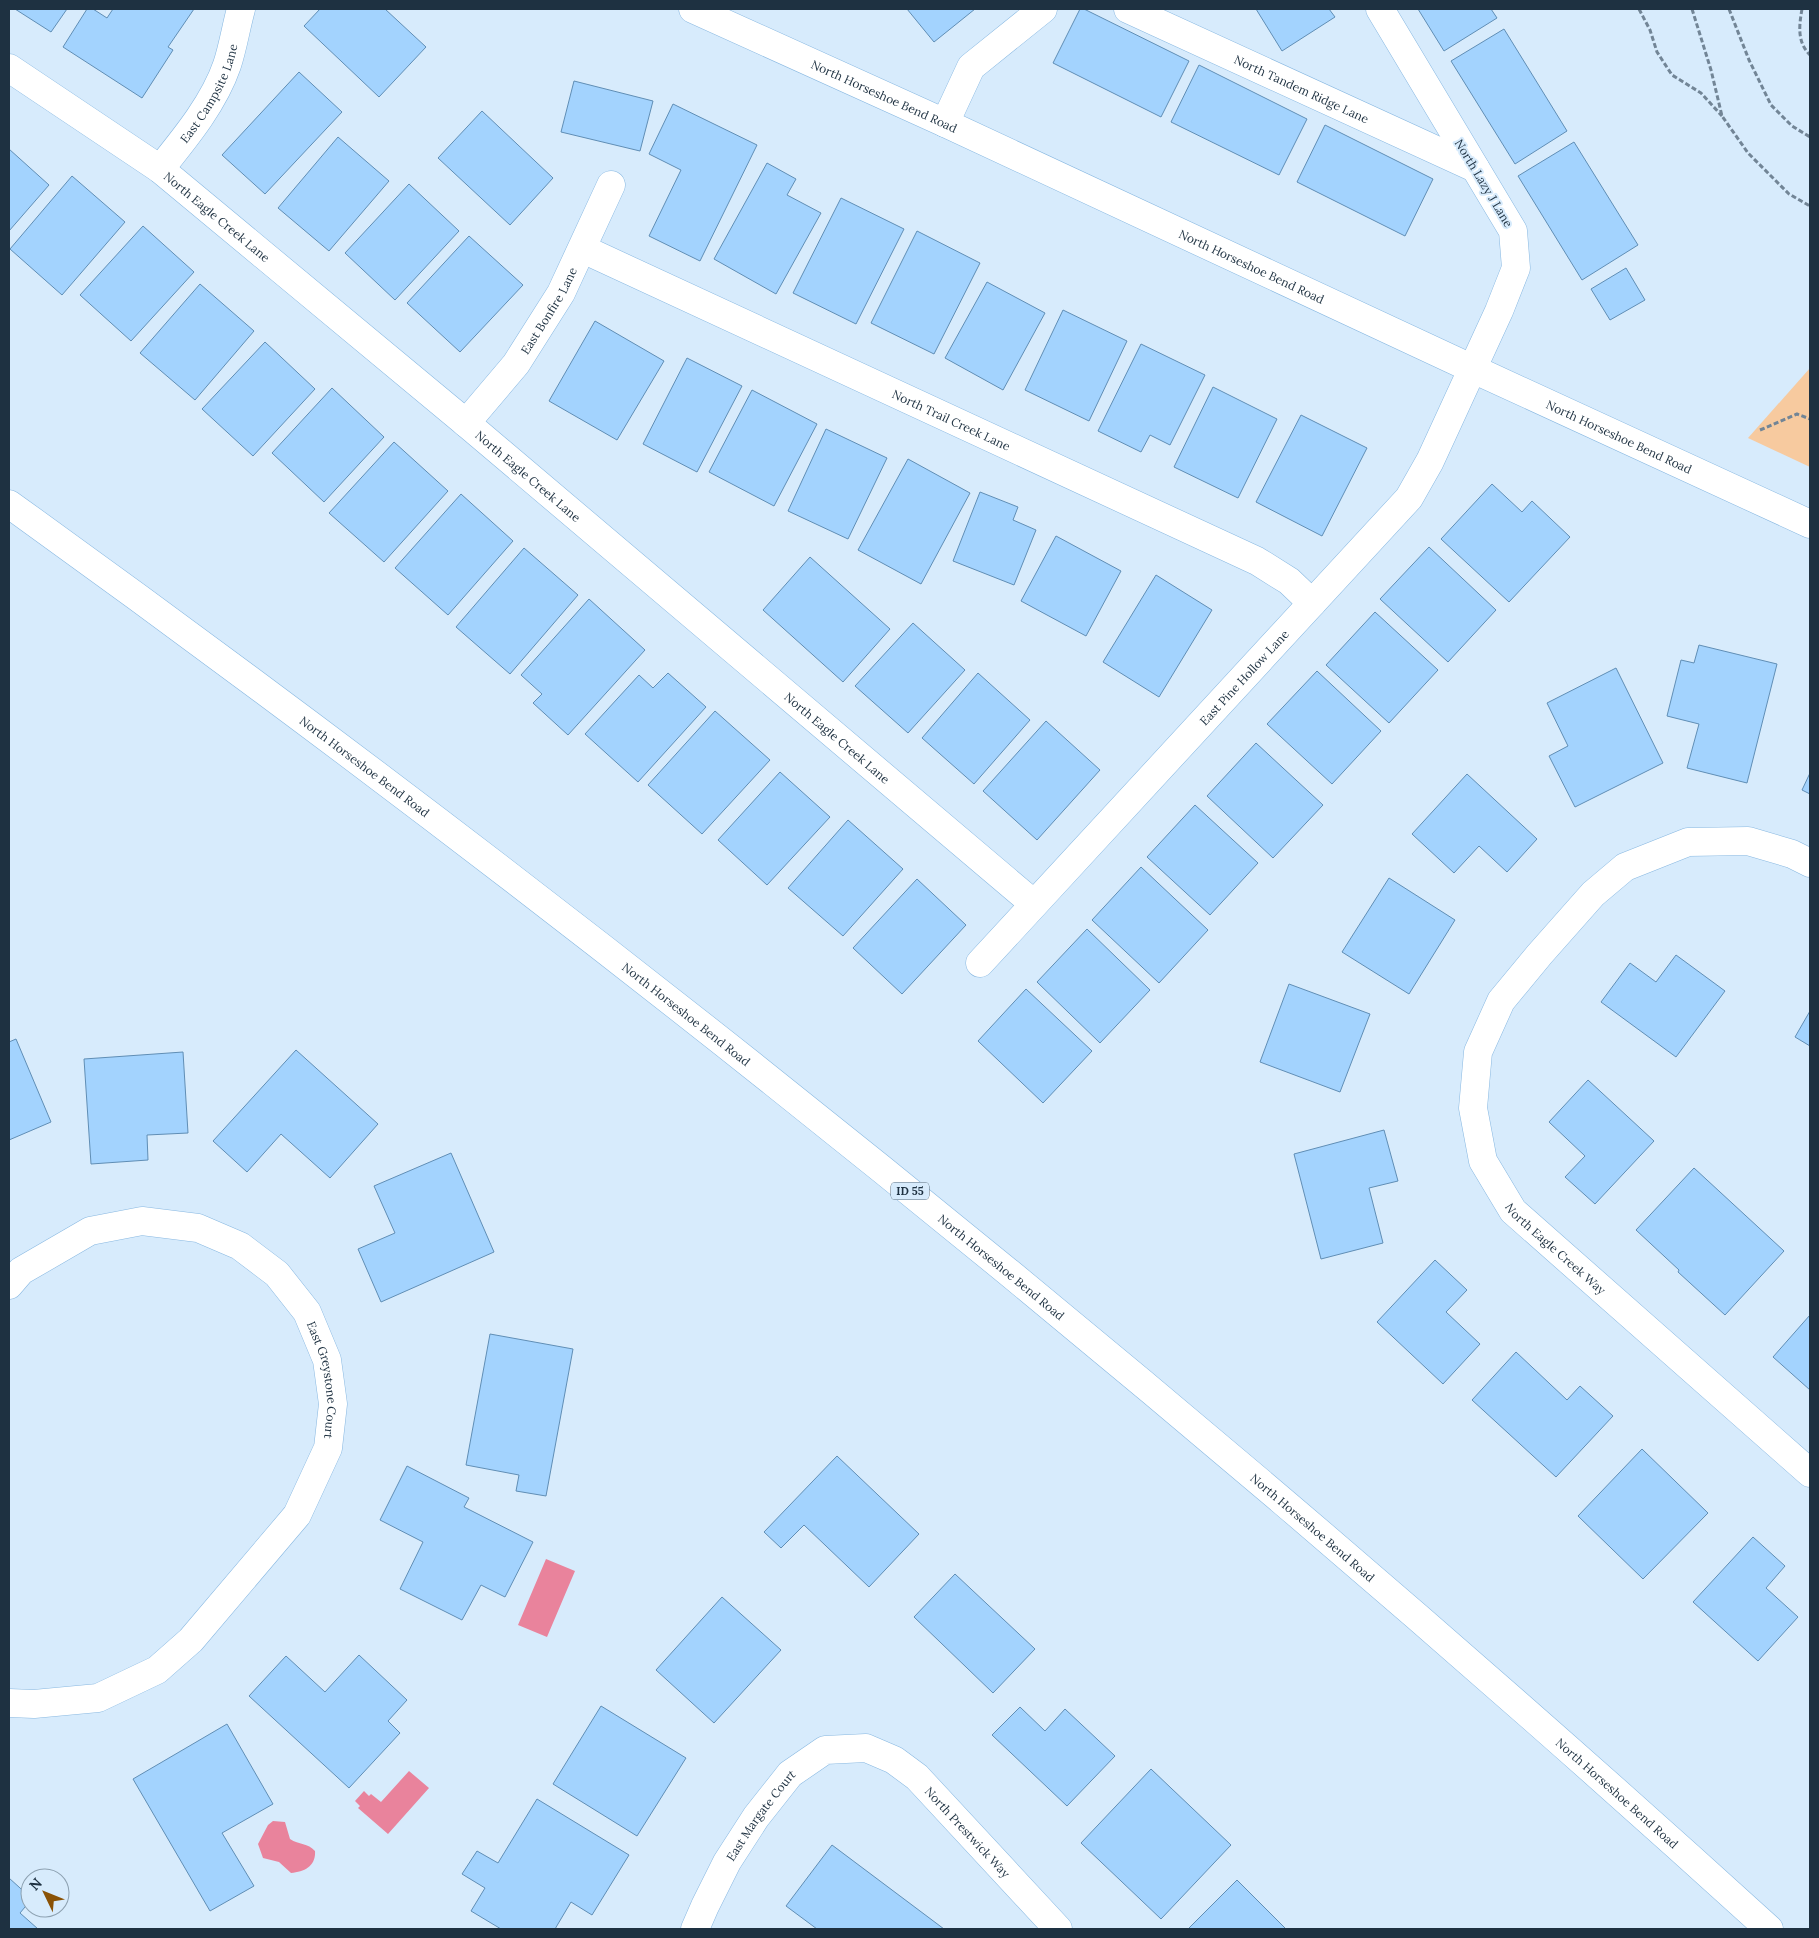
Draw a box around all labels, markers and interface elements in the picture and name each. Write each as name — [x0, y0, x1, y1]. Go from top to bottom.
street label: East Campsite Lane — [176, 42, 240, 146]
street label: North Tandem Ridge Lane — [1232, 51, 1372, 126]
street label: North Horseshoe Bend Road — [809, 56, 960, 135]
street label: North Lazy J Lane — [1452, 136, 1516, 230]
street label: North Eagle Creek Lane — [161, 168, 274, 265]
street label: North Horseshoe Bend Road — [1177, 226, 1327, 306]
street label: East Bonfire Lane — [517, 264, 580, 357]
street label: North Trail Creek Lane — [890, 386, 1013, 454]
street label: North Horseshoe Bend Road — [1544, 396, 1694, 476]
street label: North Eagle Creek Lane — [473, 427, 584, 525]
street label: East Pine Hollow Lane — [1196, 626, 1292, 728]
street label: North Eagle Creek Lane — [782, 689, 893, 787]
street label: North Horseshoe Bend Road — [297, 712, 433, 820]
street label: North Horseshoe Bend Road — [620, 959, 754, 1069]
road number: ID 55 — [891, 1182, 929, 1200]
street label: North Eagle Creek Way — [1502, 1200, 1610, 1298]
street label: North Horseshoe Bend Road — [935, 1211, 1068, 1323]
street label: East Greystone Court — [304, 1319, 341, 1440]
street label: North Horseshoe Bend Road — [1248, 1470, 1378, 1585]
street label: North Horseshoe Bend Road — [1553, 1734, 1682, 1851]
street label: East Margate Court — [722, 1765, 798, 1863]
street label: North Prestwick Way — [922, 1783, 1014, 1881]
north arrow — [20, 1868, 70, 1918]
text: N — [25, 1874, 46, 1894]

